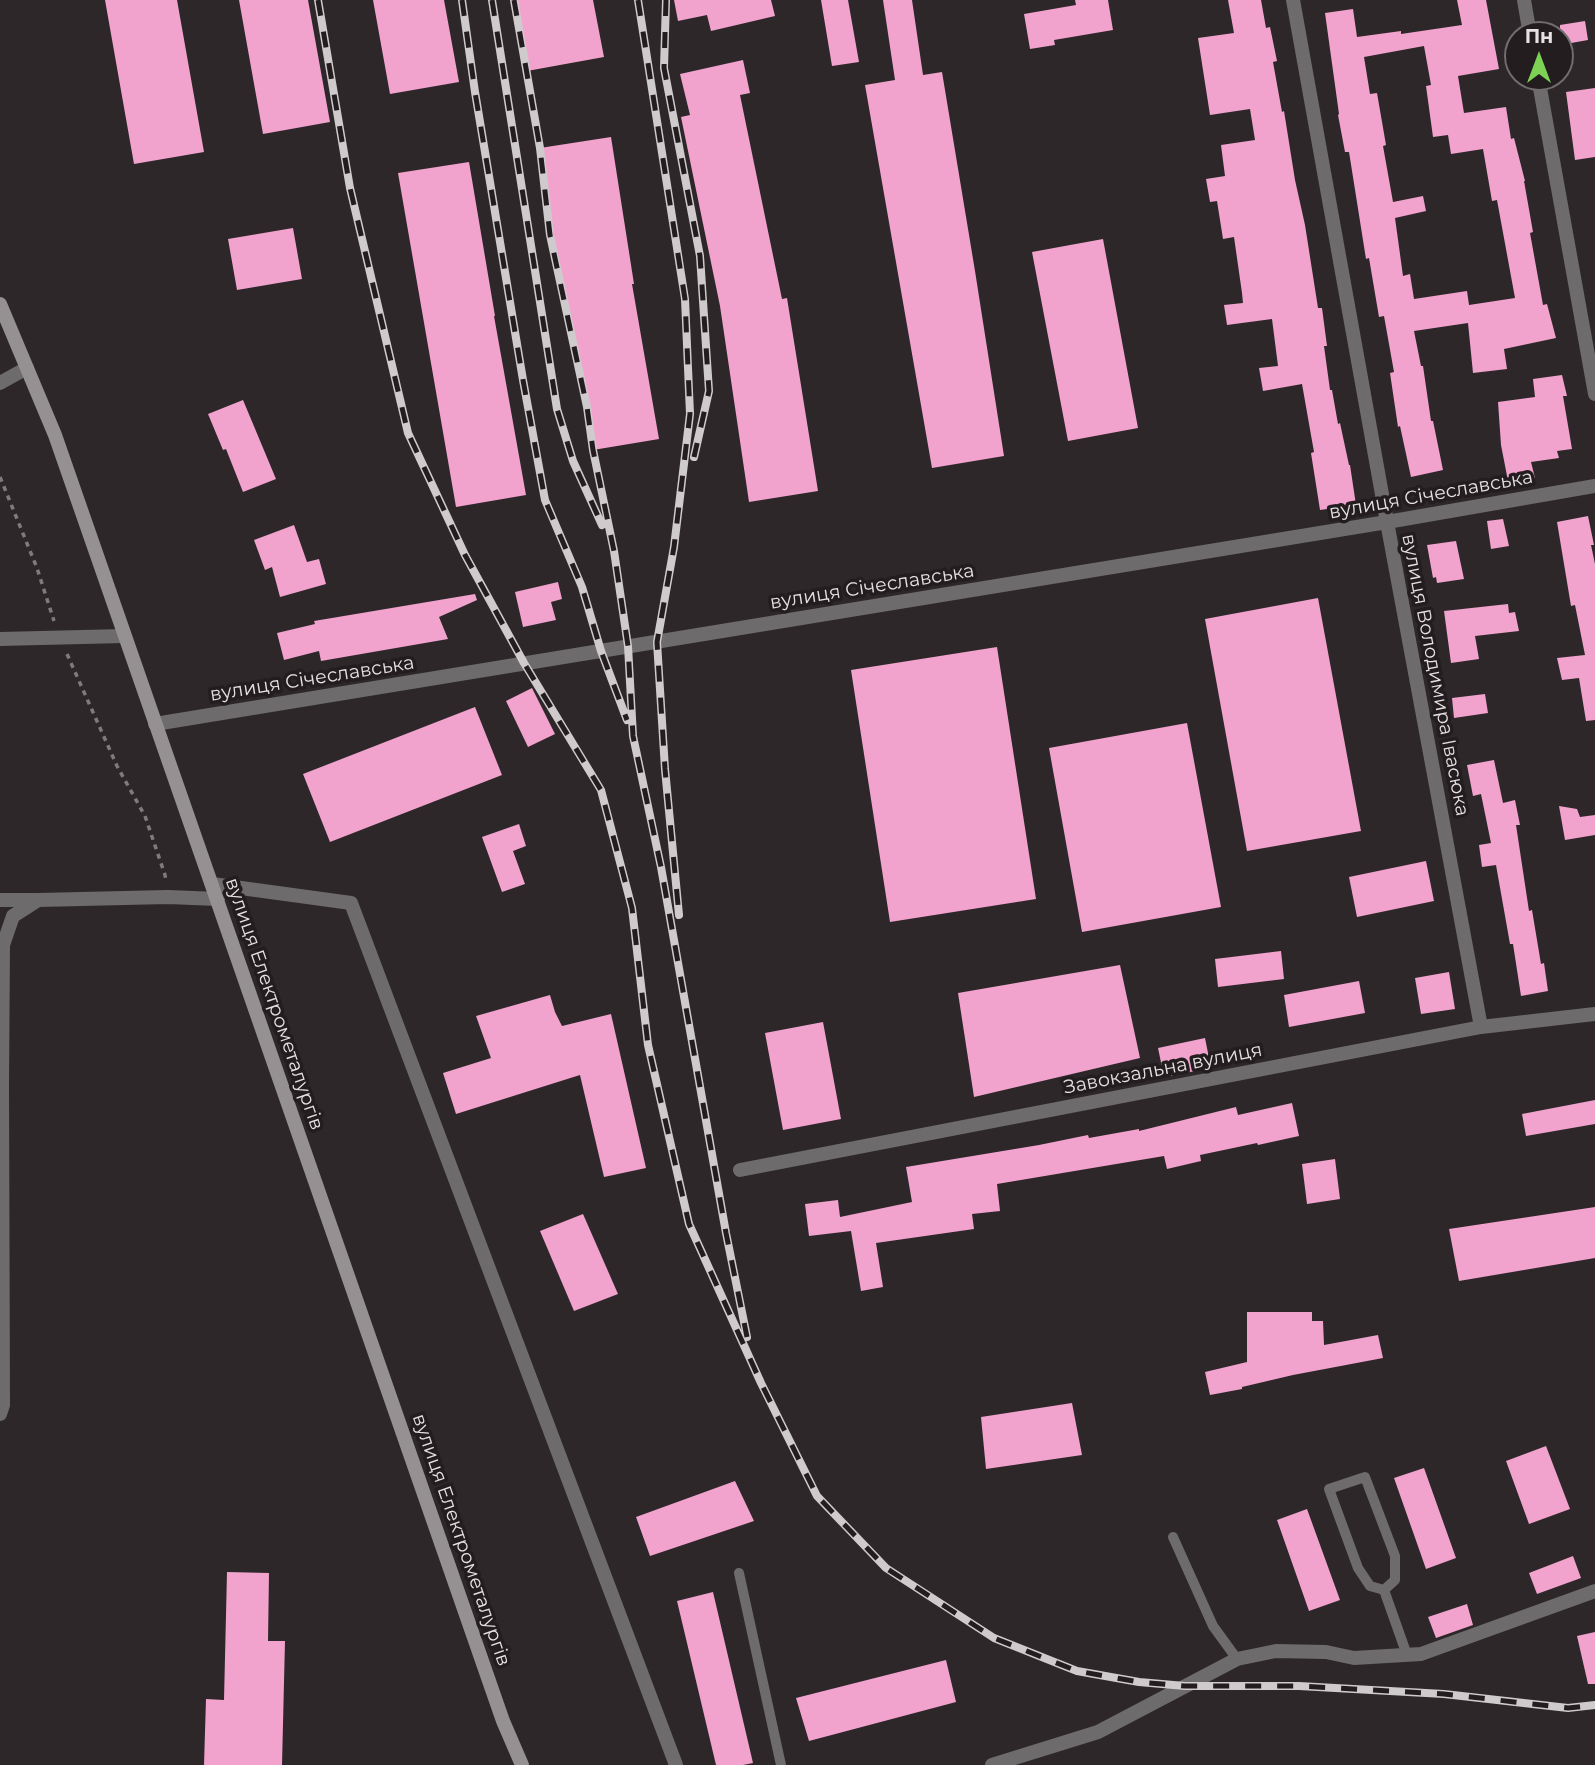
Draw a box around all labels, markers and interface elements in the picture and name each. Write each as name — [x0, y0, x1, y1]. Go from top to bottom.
north arrow — [1504, 21, 1574, 91]
text: Пн — [1525, 25, 1553, 48]
street label: вулиця Січеславська — [1327, 466, 1535, 524]
street label: вулиця Володимира Івасюка — [1396, 532, 1474, 818]
street label: вулиця Січеславська — [768, 560, 976, 614]
street label: вулиця Січеславська — [208, 652, 416, 706]
street label: вулиця Електрометалургів — [220, 875, 328, 1133]
street label: Завокзальна вулиця — [1062, 1039, 1264, 1099]
street label: вулиця Електрометалургів — [407, 1411, 515, 1669]

